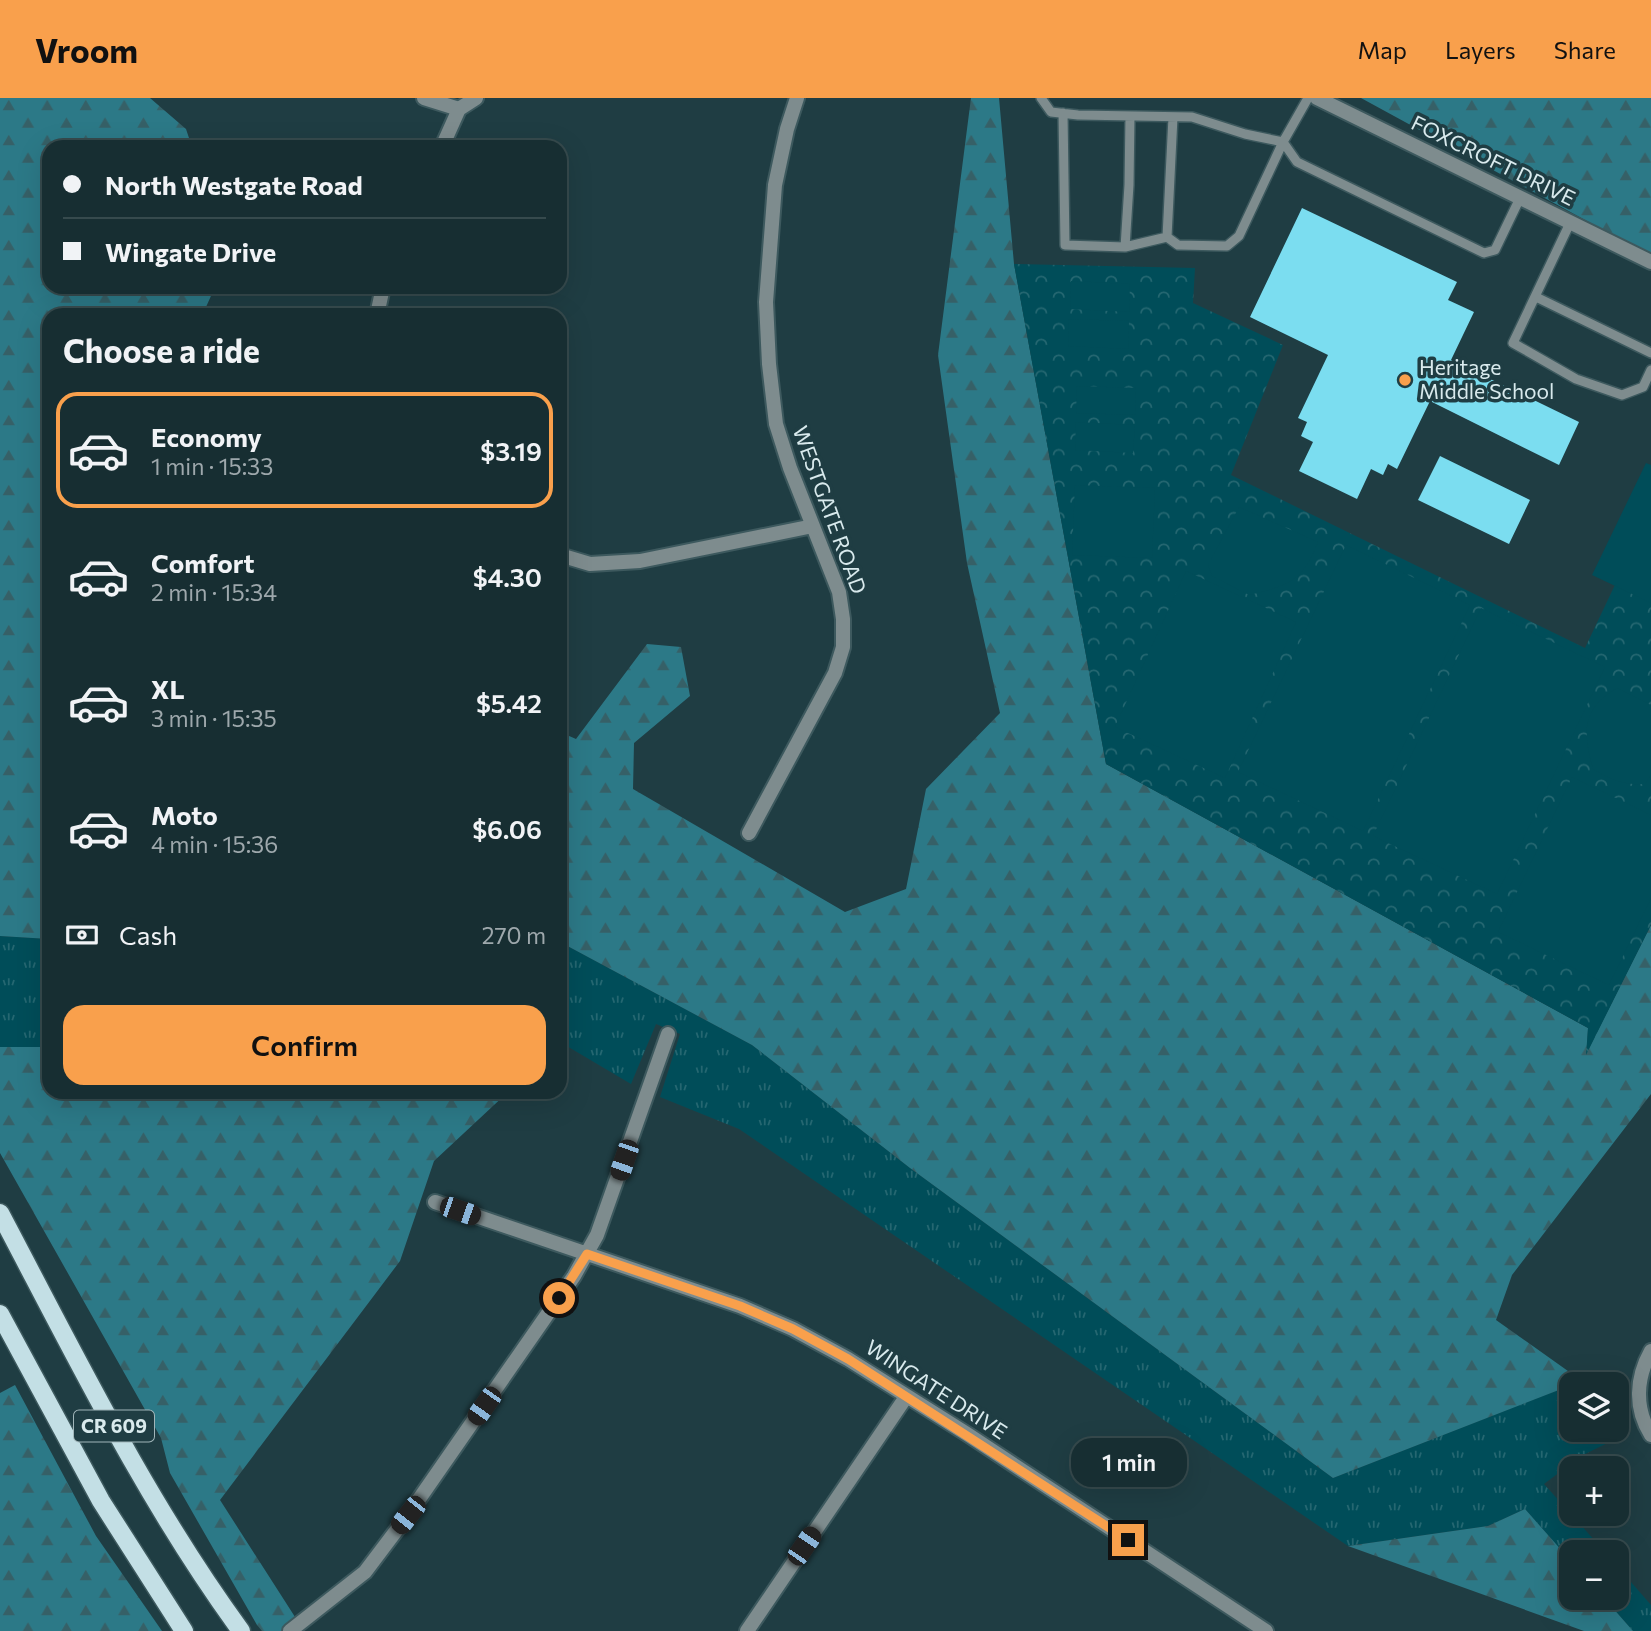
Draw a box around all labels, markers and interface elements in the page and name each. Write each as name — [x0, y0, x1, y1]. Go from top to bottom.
text: Vroom — [35, 29, 138, 70]
text: Map — [1358, 35, 1407, 64]
text: Layers — [1445, 35, 1516, 64]
text: Share — [1554, 35, 1616, 64]
street label: FOXCROFT DRIVE — [1408, 109, 1580, 210]
text: North Westgate Road — [105, 169, 363, 200]
text: Wingate Drive — [105, 236, 276, 267]
text: Choose a ride — [63, 330, 260, 370]
place label: Heritage Middle School — [1419, 354, 1554, 403]
marker: Heritage Middle School — [1397, 372, 1413, 388]
icon: car — [67, 419, 130, 482]
text: Economy — [151, 421, 262, 452]
street label: WESTGATE ROAD — [788, 422, 872, 597]
text: $3.19 — [480, 435, 542, 466]
text: 1 min · 15:33 — [151, 452, 273, 480]
icon: car — [67, 545, 130, 608]
text: Comfort — [151, 547, 254, 578]
text: $4.30 — [473, 561, 542, 592]
text: 2 min · 15:34 — [151, 578, 277, 606]
icon: car — [67, 671, 130, 734]
text: XL — [151, 673, 185, 704]
text: $5.42 — [476, 687, 542, 718]
text: 3 min · 15:35 — [151, 704, 277, 732]
icon: car — [67, 797, 130, 860]
text: Moto — [151, 799, 218, 830]
text: $6.06 — [472, 813, 542, 844]
text: 4 min · 15:36 — [151, 830, 278, 858]
icon: cash — [63, 916, 101, 954]
text: Cash — [119, 919, 177, 950]
text: 270 m — [482, 921, 546, 949]
button: Confirm — [63, 1005, 546, 1085]
car — [608, 1137, 641, 1183]
car — [437, 1194, 484, 1228]
route start — [543, 1282, 575, 1314]
street label: WINGATE DRIVE — [861, 1334, 1012, 1444]
map controls — [1559, 1372, 1629, 1610]
button: layers — [1559, 1372, 1629, 1442]
car — [464, 1383, 505, 1429]
road number: CR 609 — [74, 1410, 154, 1442]
callout: 1 min — [1070, 1438, 1186, 1488]
text: 1 min — [1102, 1448, 1156, 1476]
button: + — [1559, 1456, 1629, 1526]
car — [387, 1492, 430, 1538]
car — [784, 1523, 825, 1569]
route end — [1112, 1524, 1144, 1556]
button: − — [1559, 1540, 1629, 1610]

